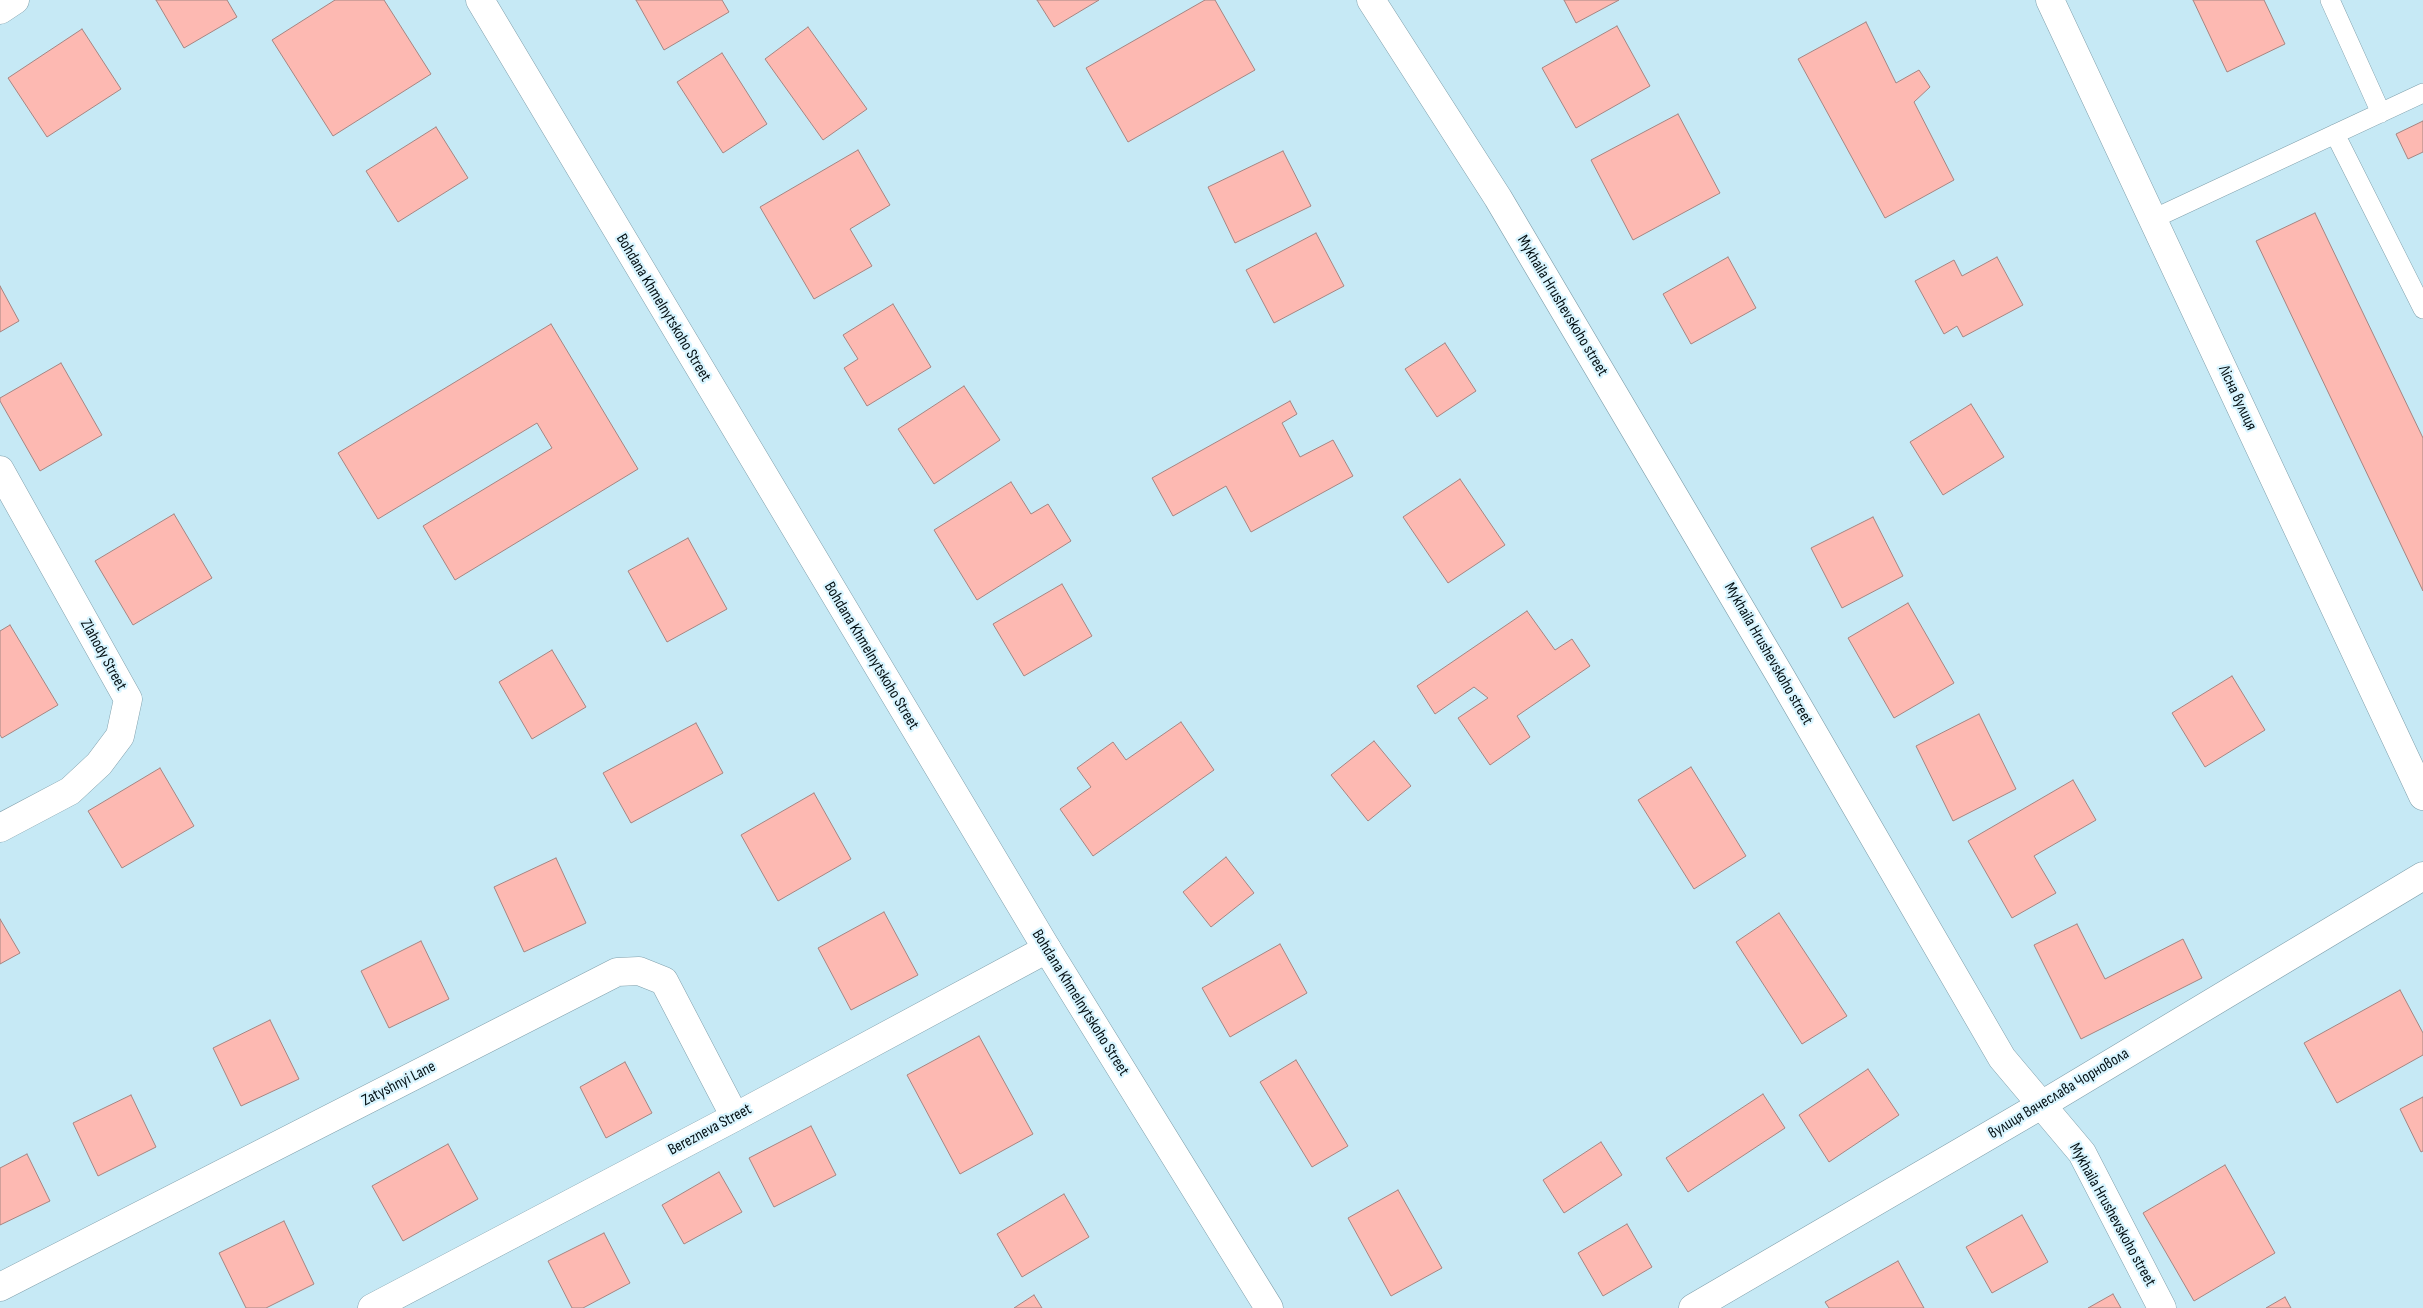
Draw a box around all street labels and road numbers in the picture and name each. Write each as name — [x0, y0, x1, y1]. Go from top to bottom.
street label: Bohdana Khmelnytskoho Street — [611, 231, 715, 385]
street label: Mykhaila Hrushevskoho street — [1512, 232, 1612, 380]
street label: Лісна вулиця — [2214, 362, 2260, 434]
street label: Bohdana Khmelnytskoho Street — [819, 579, 923, 733]
street label: Mykhaila Hrushevskoho street — [1719, 580, 1817, 728]
street label: Zlahody Street — [76, 616, 130, 694]
street label: Bohdana Khmelnytskoho Street — [1027, 926, 1133, 1080]
street label: вулиця Вячеслава Чорновола — [1985, 1044, 2133, 1144]
street label: Zatyshnyi Lane — [359, 1057, 439, 1111]
street label: Berezneva Street — [665, 1100, 755, 1160]
street label: Mykhaila Hrushevskoho street — [2065, 1140, 2159, 1290]

